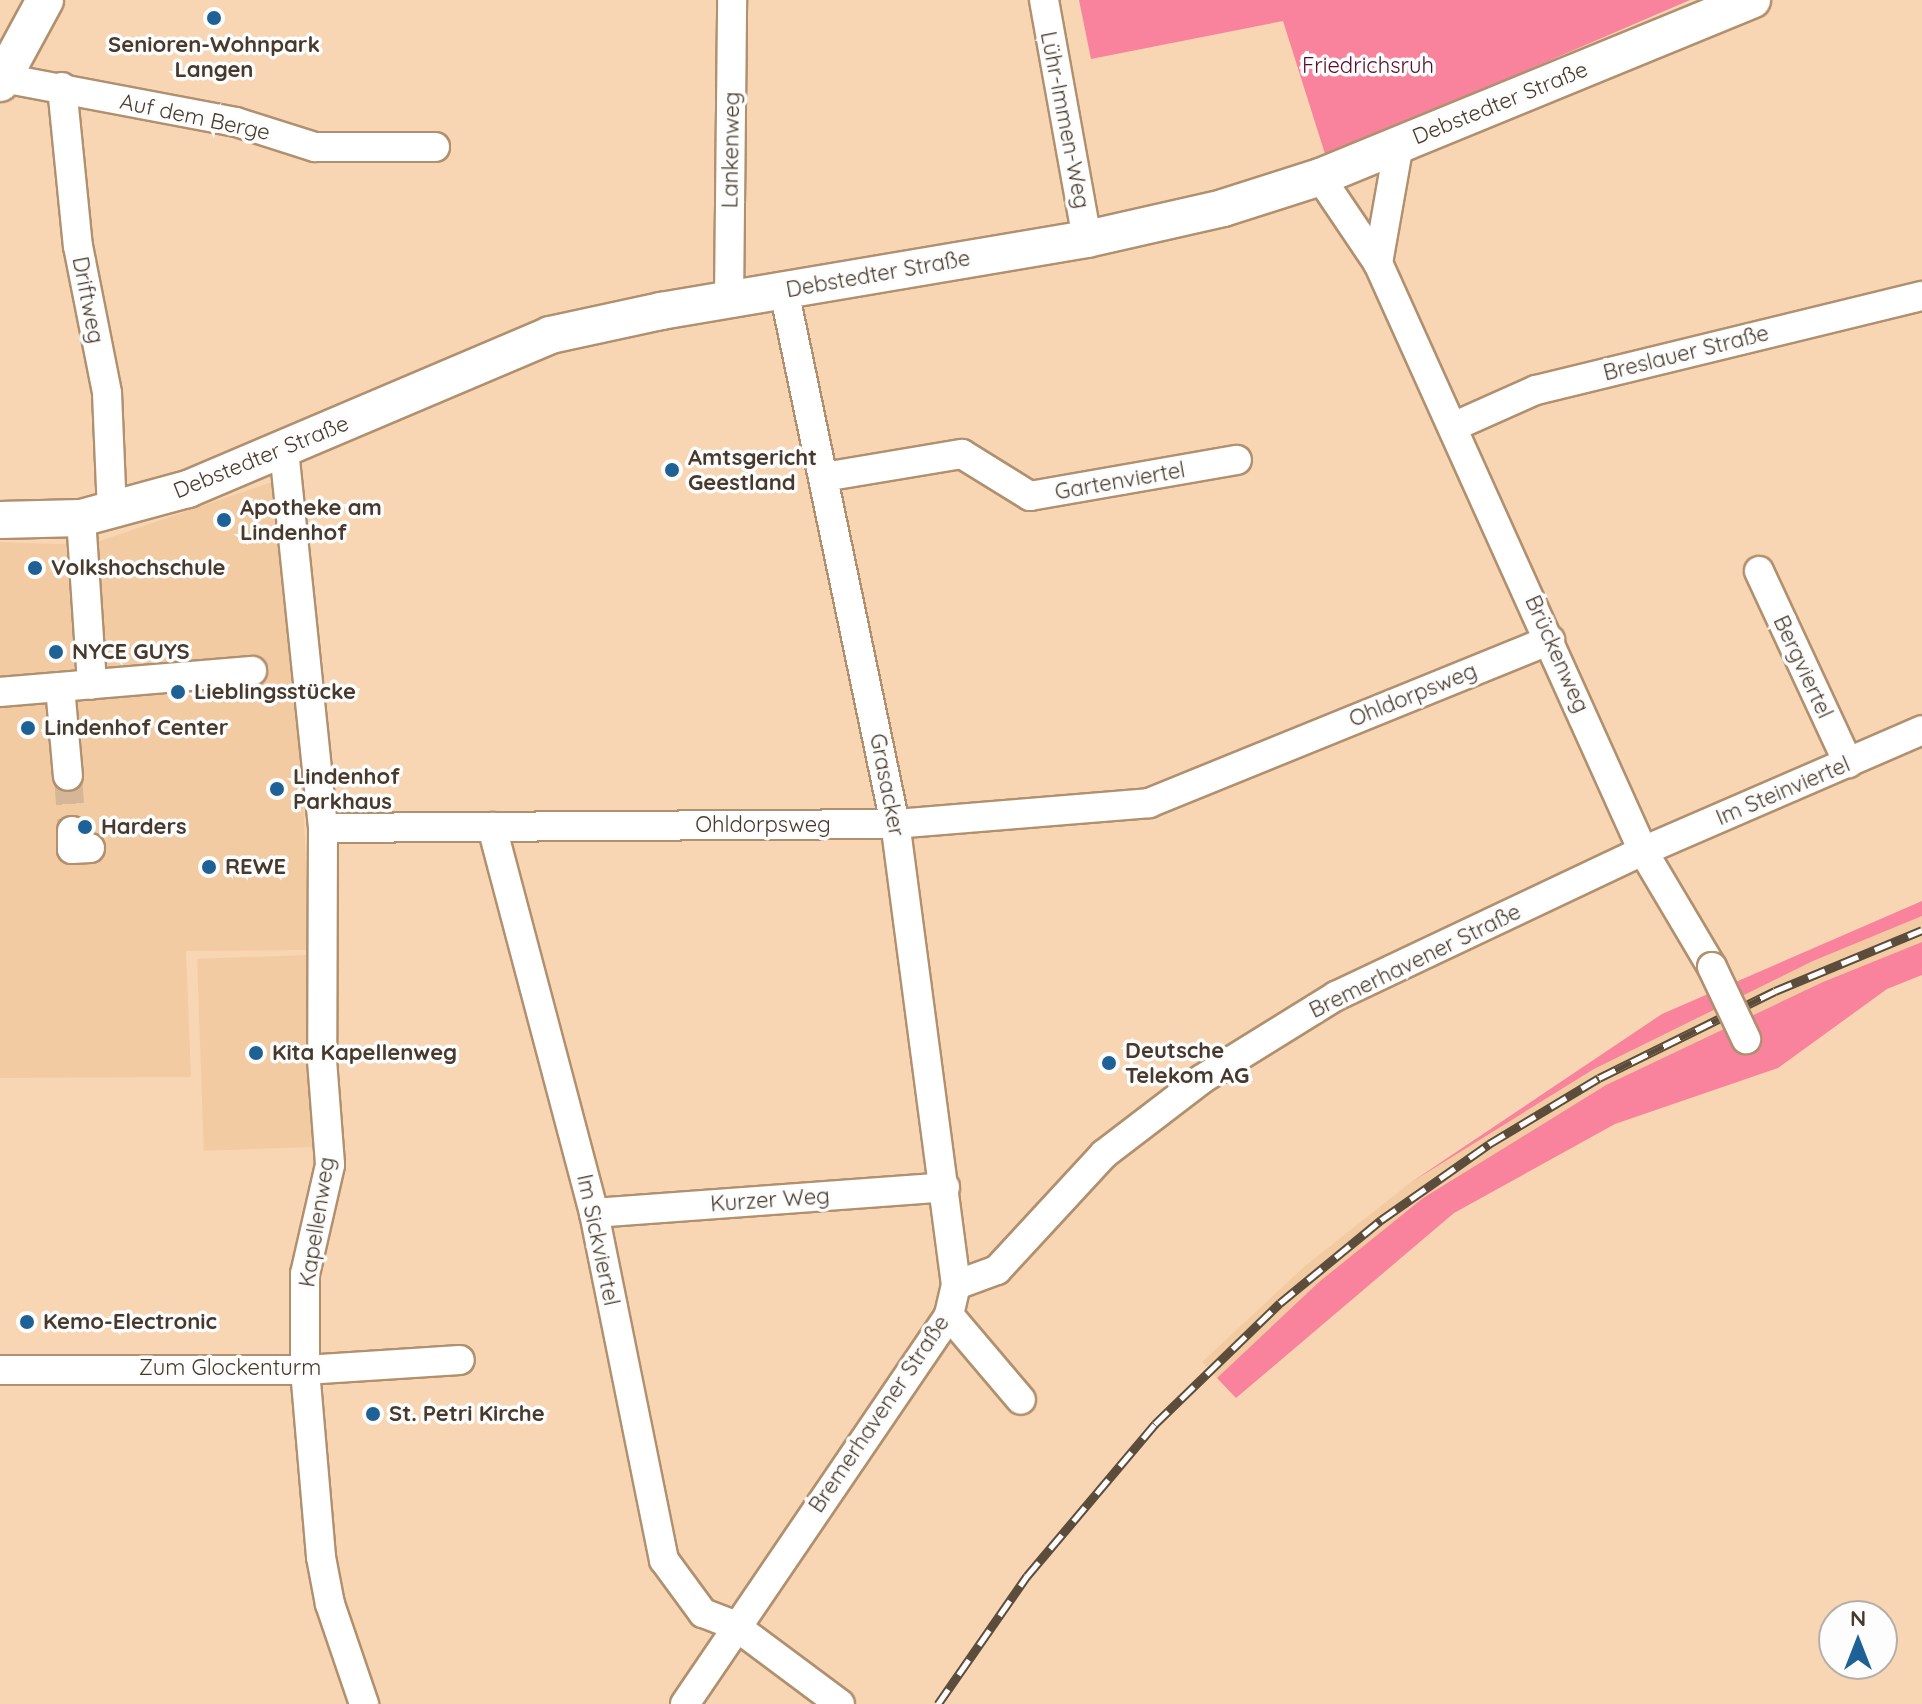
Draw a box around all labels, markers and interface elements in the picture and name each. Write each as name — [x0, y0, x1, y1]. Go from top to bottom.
marker: Senioren-Wohnpark Langen — [205, 9, 223, 27]
street label: Lühr-Immen-Weg — [1035, 29, 1095, 211]
place label: Senioren-Wohnpark Langen — [108, 31, 320, 82]
park label: Friedrichsruh — [1302, 53, 1434, 79]
street label: Debstedter Straße — [1409, 56, 1591, 150]
street label: Auf dem Berge — [117, 88, 273, 146]
street label: Lankenweg — [717, 91, 745, 209]
street label: Debstedter Straße — [784, 245, 972, 303]
street label: Driftweg — [67, 254, 109, 346]
street label: Breslauer Straße — [1600, 320, 1772, 386]
street label: Debstedter Straße — [170, 410, 352, 504]
place label: Amtsgericht Geestland — [688, 444, 817, 496]
street label: Gartenviertel — [1053, 457, 1187, 505]
marker: Amtsgericht Geestland — [663, 461, 681, 479]
place label: Apotheke am Lindenhof — [240, 494, 382, 546]
marker: Apotheke am Lindenhof — [215, 511, 233, 529]
place label: Volkshochschule — [51, 555, 226, 581]
marker: Volkshochschule — [26, 559, 44, 577]
street label: Brückenweg — [1519, 591, 1595, 717]
street label: Bergviertel — [1768, 611, 1838, 723]
place label: NYCE GUYS — [72, 639, 190, 665]
marker: NYCE GUYS — [47, 643, 65, 661]
street label: Ohldorpsweg — [1345, 657, 1481, 733]
place label: Lieblingsstücke — [194, 679, 356, 705]
marker: Lieblingsstücke — [169, 683, 187, 701]
place label: Lindenhof Center — [44, 715, 228, 741]
marker: Lindenhof Center — [19, 719, 37, 737]
street label: Grasacker — [864, 731, 910, 839]
street label: Im Steinviertel — [1712, 751, 1854, 831]
place label: Lindenhof Parkhaus — [293, 763, 400, 814]
marker: Lindenhof Parkhaus — [268, 780, 286, 798]
street label: Ohldorpsweg — [695, 812, 831, 838]
place label: Harders — [101, 814, 187, 840]
marker: Harders — [76, 818, 94, 836]
place label: REWE — [225, 854, 286, 880]
marker: REWE — [200, 858, 218, 876]
street label: Bremerhavener Straße — [1305, 898, 1525, 1024]
place label: Deutsche Telekom AG — [1125, 1037, 1249, 1088]
place label: Kita Kapellenweg — [272, 1040, 457, 1066]
marker: Kita Kapellenweg — [247, 1044, 265, 1062]
marker: Deutsche Telekom AG — [1100, 1054, 1118, 1072]
street label: Kapellenweg — [294, 1155, 340, 1289]
street label: Im Sickviertel — [571, 1172, 625, 1308]
street label: Kurzer Weg — [709, 1183, 831, 1217]
place label: Kemo-Electronic — [43, 1309, 217, 1335]
street label: Bremerhavener Straße — [803, 1310, 955, 1518]
marker: Kemo-Electronic — [18, 1313, 36, 1331]
street label: Zum Glockenturm — [139, 1355, 321, 1381]
place label: St. Petri Kirche — [389, 1401, 545, 1427]
marker: St. Petri Kirche — [364, 1405, 382, 1423]
north arrow — [1818, 1600, 1898, 1680]
text: N — [1850, 1604, 1866, 1632]

